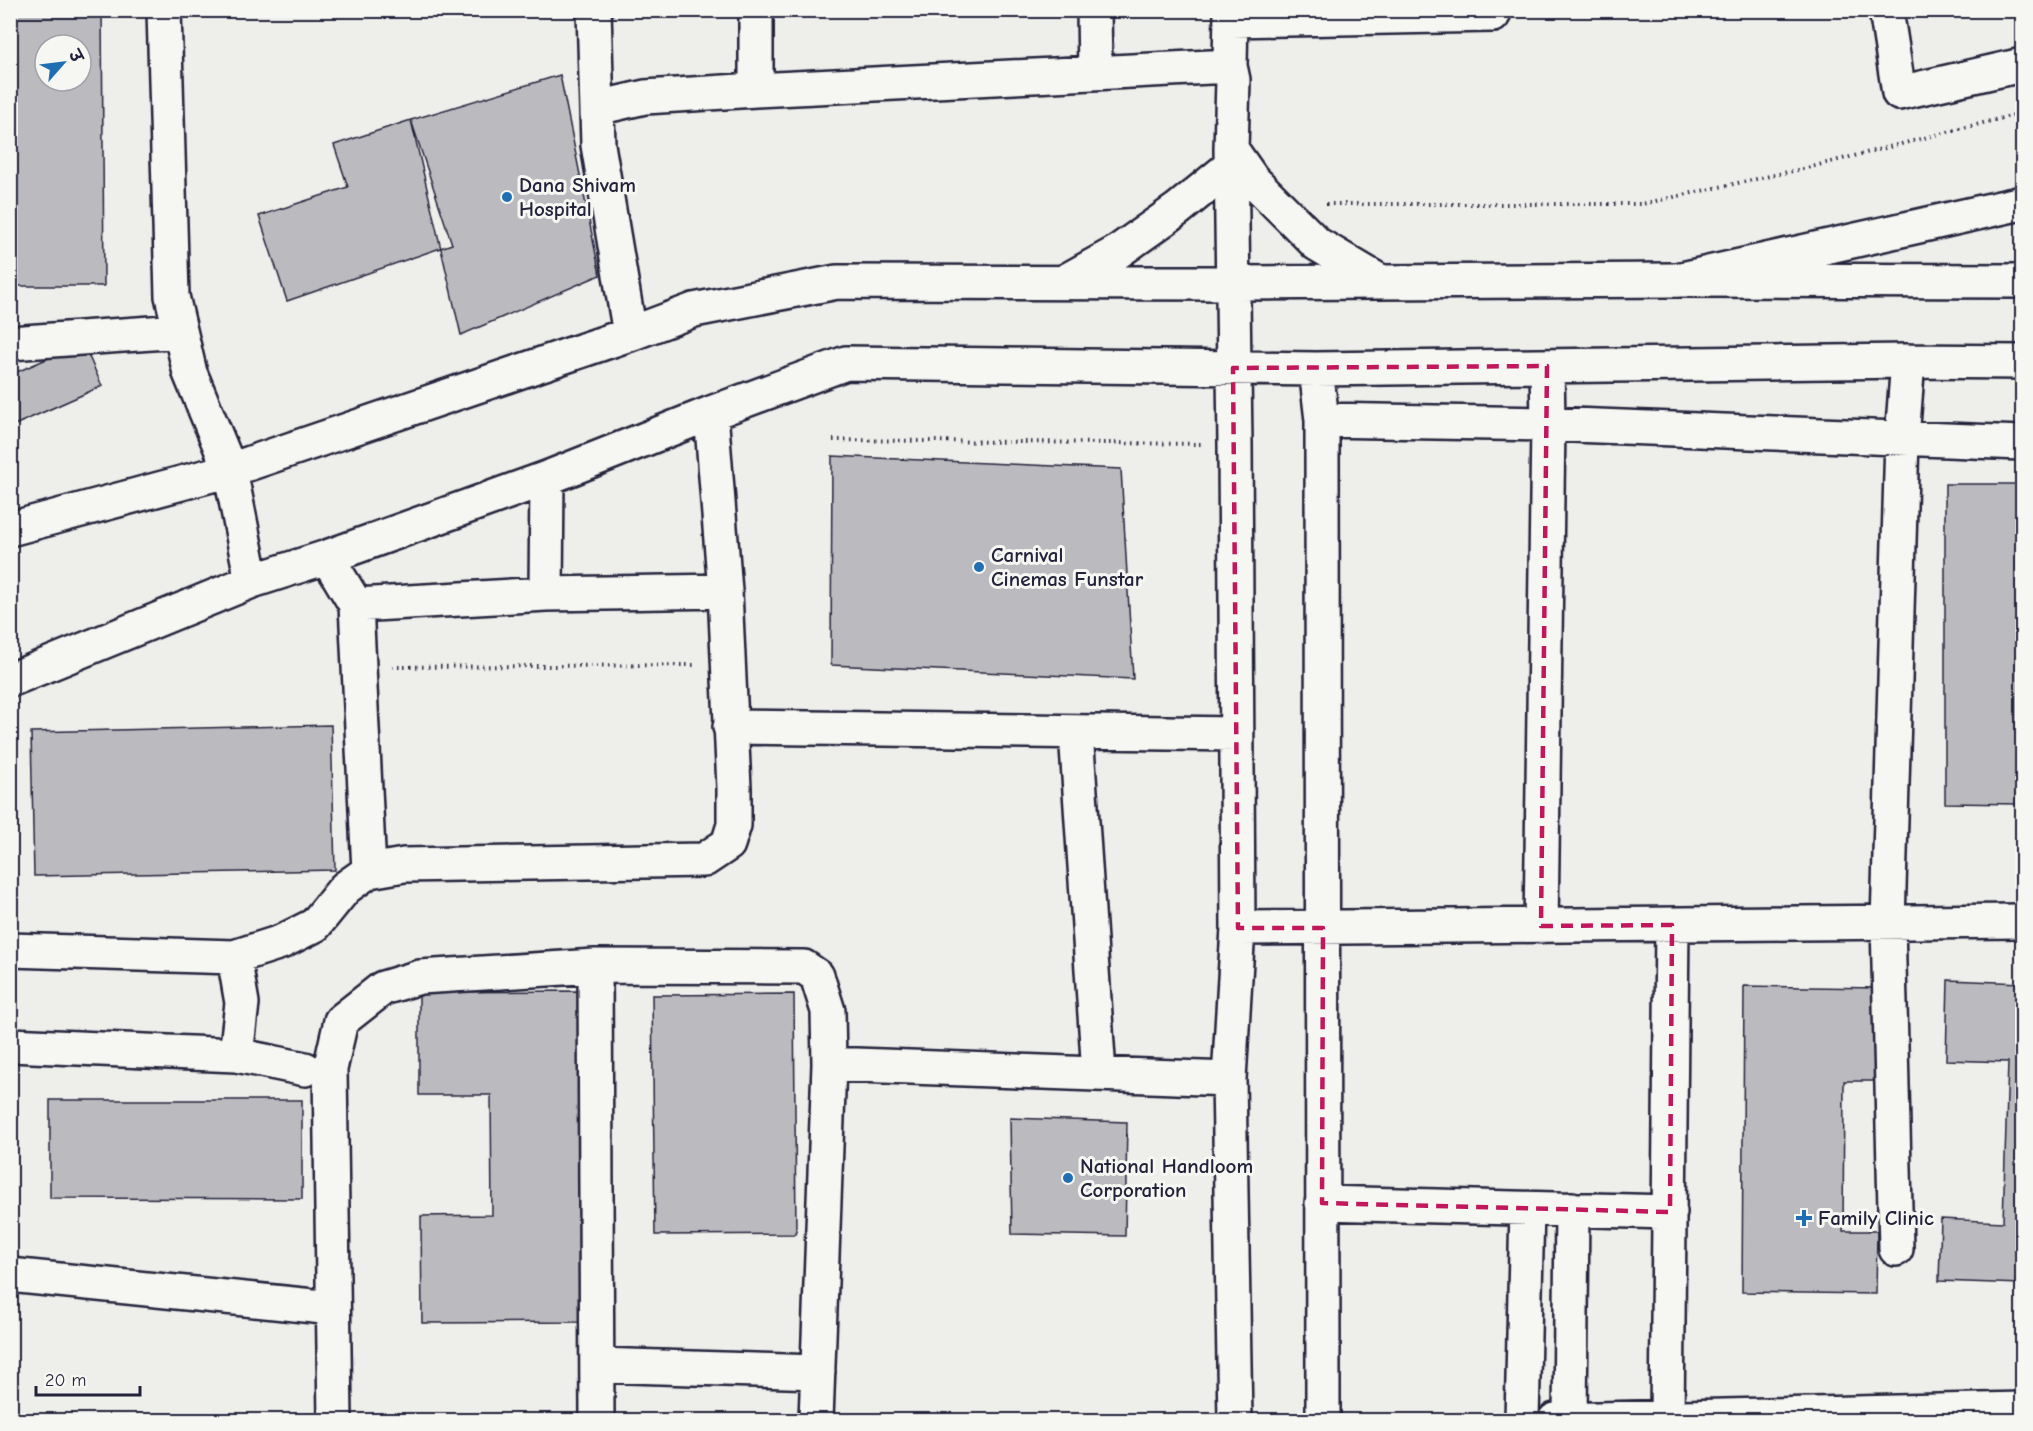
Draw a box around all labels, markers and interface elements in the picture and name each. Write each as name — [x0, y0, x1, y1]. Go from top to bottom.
north arrow — [33, 33, 93, 93]
text: उ — [64, 46, 86, 67]
place label: Dana Shivam Hospital — [519, 173, 636, 221]
marker: Dana Shivam Hospital — [500, 190, 514, 204]
place label: Carnival Cinemas Funstar — [991, 543, 1144, 591]
marker: Carnival Cinemas Funstar — [972, 560, 986, 574]
place label: National Handloom Corporation — [1080, 1154, 1253, 1202]
marker: National Handloom Corporation — [1061, 1171, 1075, 1185]
place label: Family Clinic — [1818, 1206, 1934, 1230]
marker: Family Clinic — [1795, 1209, 1813, 1227]
scale bar — [36, 1359, 140, 1397]
text: 20 m — [45, 1370, 86, 1391]

